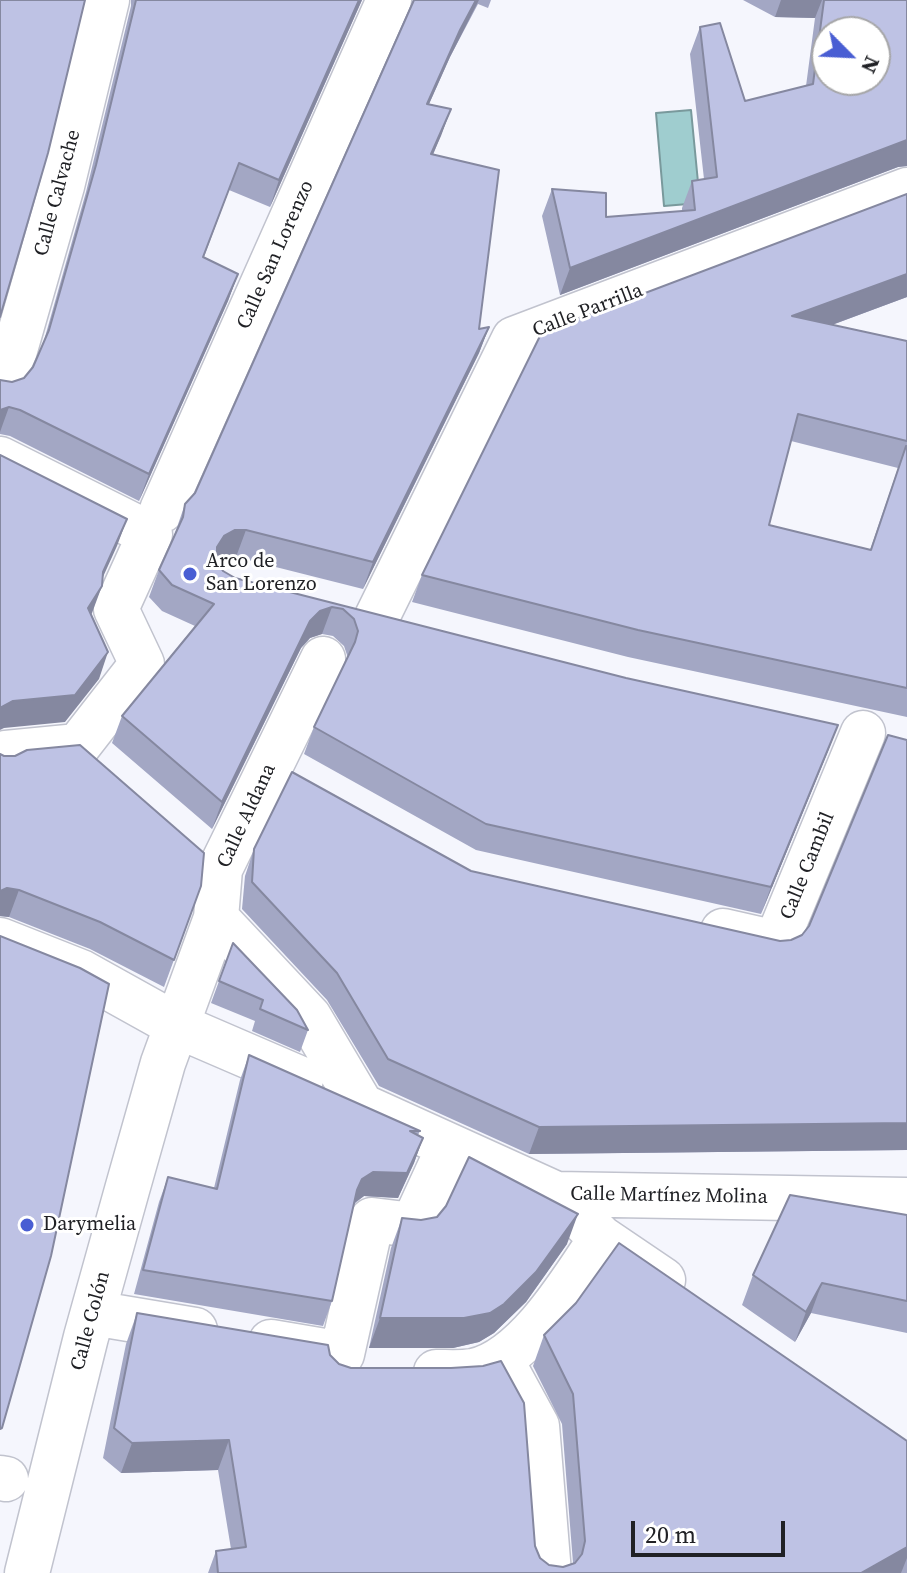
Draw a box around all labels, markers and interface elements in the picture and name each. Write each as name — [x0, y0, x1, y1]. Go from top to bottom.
north arrow — [811, 16, 891, 96]
text: N — [854, 52, 888, 78]
street label: Calle Calvache — [30, 127, 86, 259]
street label: Calle San Lorenzo — [232, 177, 320, 333]
street label: Calle Parrilla — [529, 279, 647, 343]
place label: Arco de San Lorenzo — [206, 550, 317, 597]
marker: Arco de San Lorenzo — [181, 565, 199, 583]
street label: Calle Aldana — [212, 760, 282, 872]
street label: Calle Cambil — [776, 809, 840, 923]
street label: Calle Martínez Molina — [570, 1182, 768, 1210]
place label: Darymelia — [43, 1213, 136, 1237]
marker: Darymelia — [18, 1216, 36, 1234]
street label: Calle Colón — [66, 1269, 116, 1373]
scale bar — [635, 1505, 789, 1555]
text: 20 m — [645, 1518, 696, 1551]

